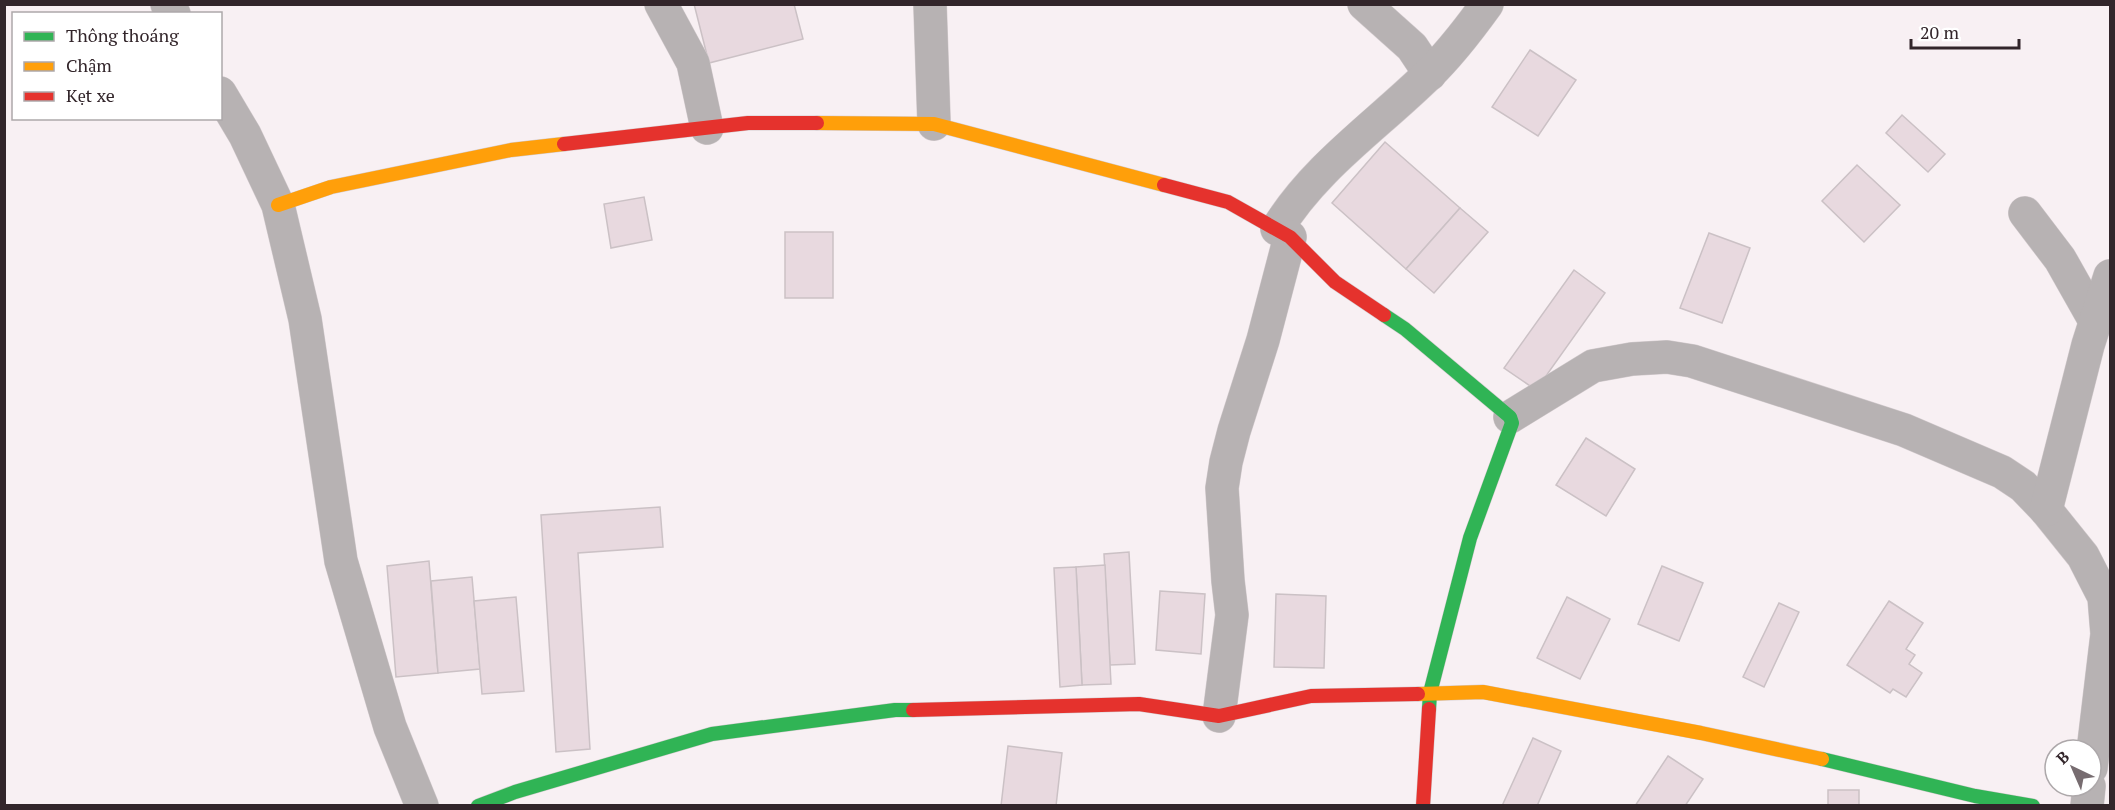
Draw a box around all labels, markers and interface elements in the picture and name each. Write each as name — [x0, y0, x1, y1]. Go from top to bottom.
legend — [12, 12, 222, 120]
scale bar — [1911, 12, 2019, 50]
text: 20 m — [1920, 20, 1960, 44]
text: Thông thoáng — [66, 23, 179, 47]
text: Chậm — [66, 53, 112, 77]
text: Kẹt xe — [66, 83, 115, 107]
north arrow — [2043, 738, 2103, 798]
text: B — [2051, 746, 2074, 769]

